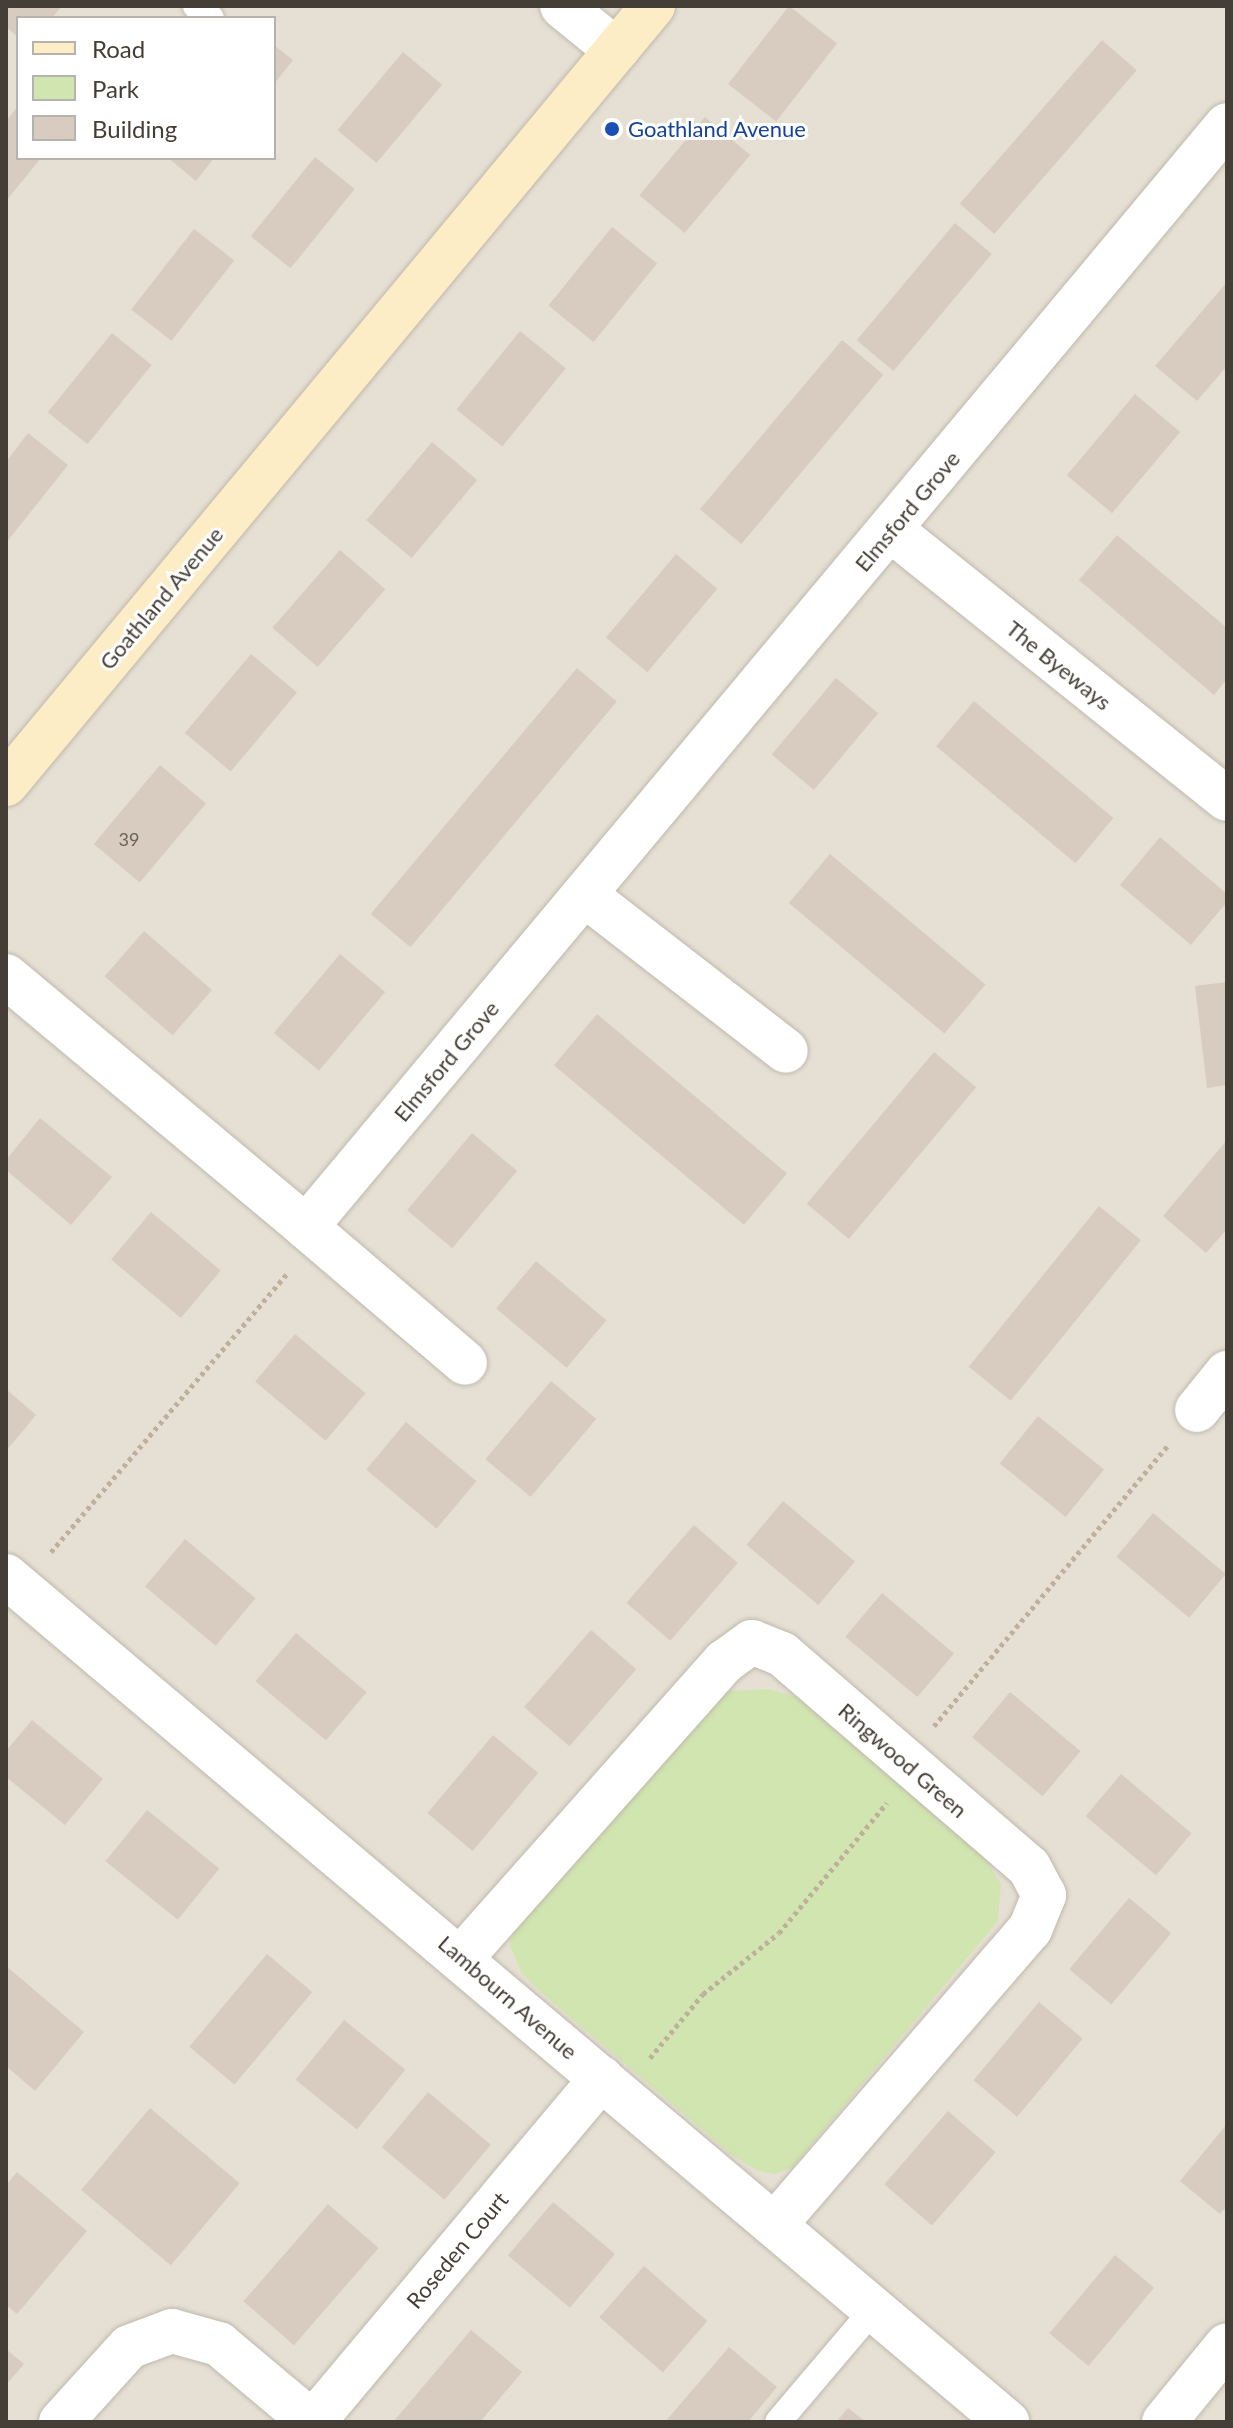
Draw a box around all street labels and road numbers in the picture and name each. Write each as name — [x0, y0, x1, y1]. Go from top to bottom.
street label: Elmsford Grove — [849, 445, 965, 577]
street label: Goathland Avenue — [94, 521, 228, 675]
street label: The Byeways — [1001, 615, 1117, 715]
street label: Elmsford Grove — [388, 995, 504, 1127]
street label: Ringwood Green — [833, 1697, 973, 1823]
street label: Lambourn Avenue — [433, 1929, 583, 2065]
street label: Roseden Court — [401, 2186, 513, 2314]

